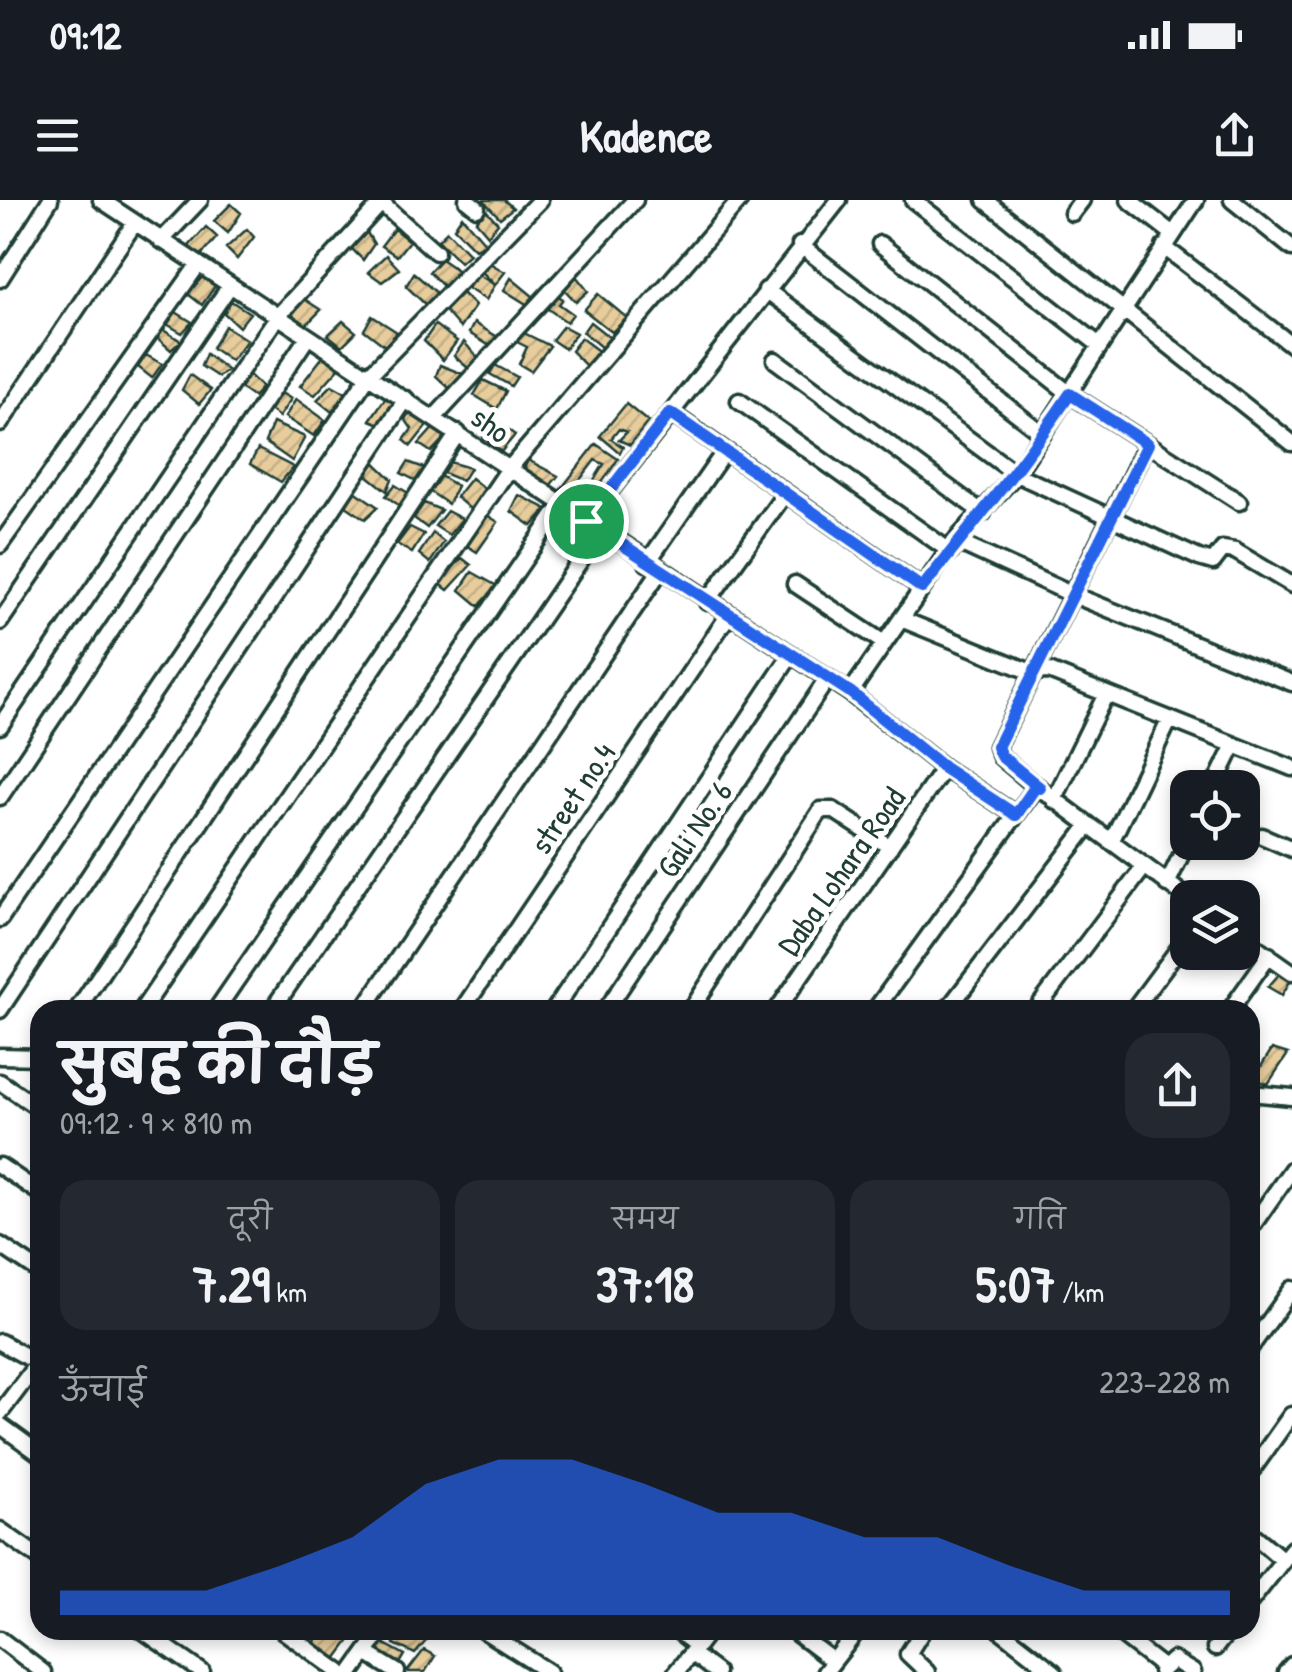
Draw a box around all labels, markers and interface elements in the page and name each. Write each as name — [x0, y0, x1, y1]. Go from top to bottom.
text: 09:12 — [50, 9, 121, 61]
text: Kadence — [580, 105, 712, 166]
icon: menu — [30, 108, 85, 163]
icon: share — [1207, 108, 1262, 163]
street label: sho — [463, 395, 519, 453]
pin — [544, 479, 629, 564]
icon: arrive — [559, 494, 614, 549]
street label: street no.4 — [519, 734, 625, 862]
map controls — [1170, 770, 1260, 970]
button: locate — [1170, 770, 1260, 860]
street label: Gali No. 6 — [646, 772, 742, 886]
street label: Daba Lohara Road — [767, 778, 915, 964]
button: layers — [1170, 880, 1260, 970]
text: सुबह की दौड़ — [60, 1026, 376, 1100]
button: share — [1125, 1033, 1230, 1138]
text: 09:12 · 9 × 810 m — [60, 1101, 252, 1144]
text: दूरी — [228, 1200, 272, 1238]
text: समय — [612, 1200, 678, 1238]
text: गति — [1015, 1200, 1065, 1238]
text: 7.29 — [193, 1250, 270, 1318]
text: 37:18 — [596, 1250, 694, 1318]
text: 5:07 — [976, 1250, 1055, 1318]
text: km — [270, 1273, 307, 1311]
text: /km — [1055, 1273, 1104, 1311]
text: 223–228 m — [1099, 1360, 1230, 1403]
text: ऊँचाई — [60, 1368, 146, 1411]

